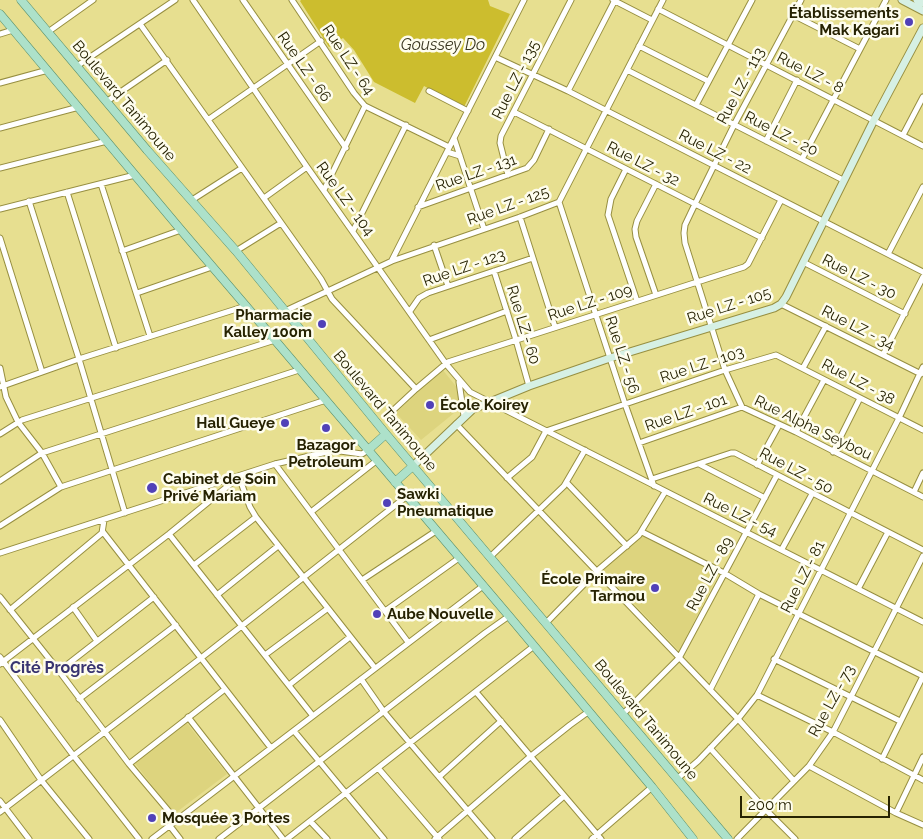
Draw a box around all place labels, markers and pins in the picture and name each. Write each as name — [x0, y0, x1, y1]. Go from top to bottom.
place label: Établissements Mak Kagari — [789, 4, 899, 39]
marker: Établissements Mak Kagari — [903, 16, 915, 28]
place label: Pharmacie Kalley 100m — [224, 306, 312, 341]
marker: Pharmacie Kalley 100m — [316, 318, 328, 330]
place label: École Koirey — [440, 396, 529, 414]
marker: École Koirey — [424, 399, 436, 411]
place label: Hall Gueye — [196, 414, 275, 432]
marker: Hall Gueye — [279, 417, 291, 429]
marker: Bazagor Petroleum — [320, 422, 332, 434]
place label: Bazagor Petroleum — [288, 436, 364, 471]
place label: Cabinet de Soin Privé Mariam — [163, 470, 276, 505]
marker: Cabinet de Soin Privé Mariam — [145, 481, 159, 495]
place label: Sawki Pneumatique — [397, 485, 494, 520]
marker: Sawki Pneumatique — [381, 497, 393, 509]
place label: École Primaire Tarmou — [541, 570, 645, 605]
marker: École Primaire Tarmou — [649, 582, 661, 594]
place label: Aube Nouvelle — [387, 605, 493, 623]
marker: Aube Nouvelle — [371, 608, 383, 620]
place label: Mosquée 3 Portes — [162, 809, 290, 827]
marker: Mosquée 3 Portes — [146, 812, 158, 824]

